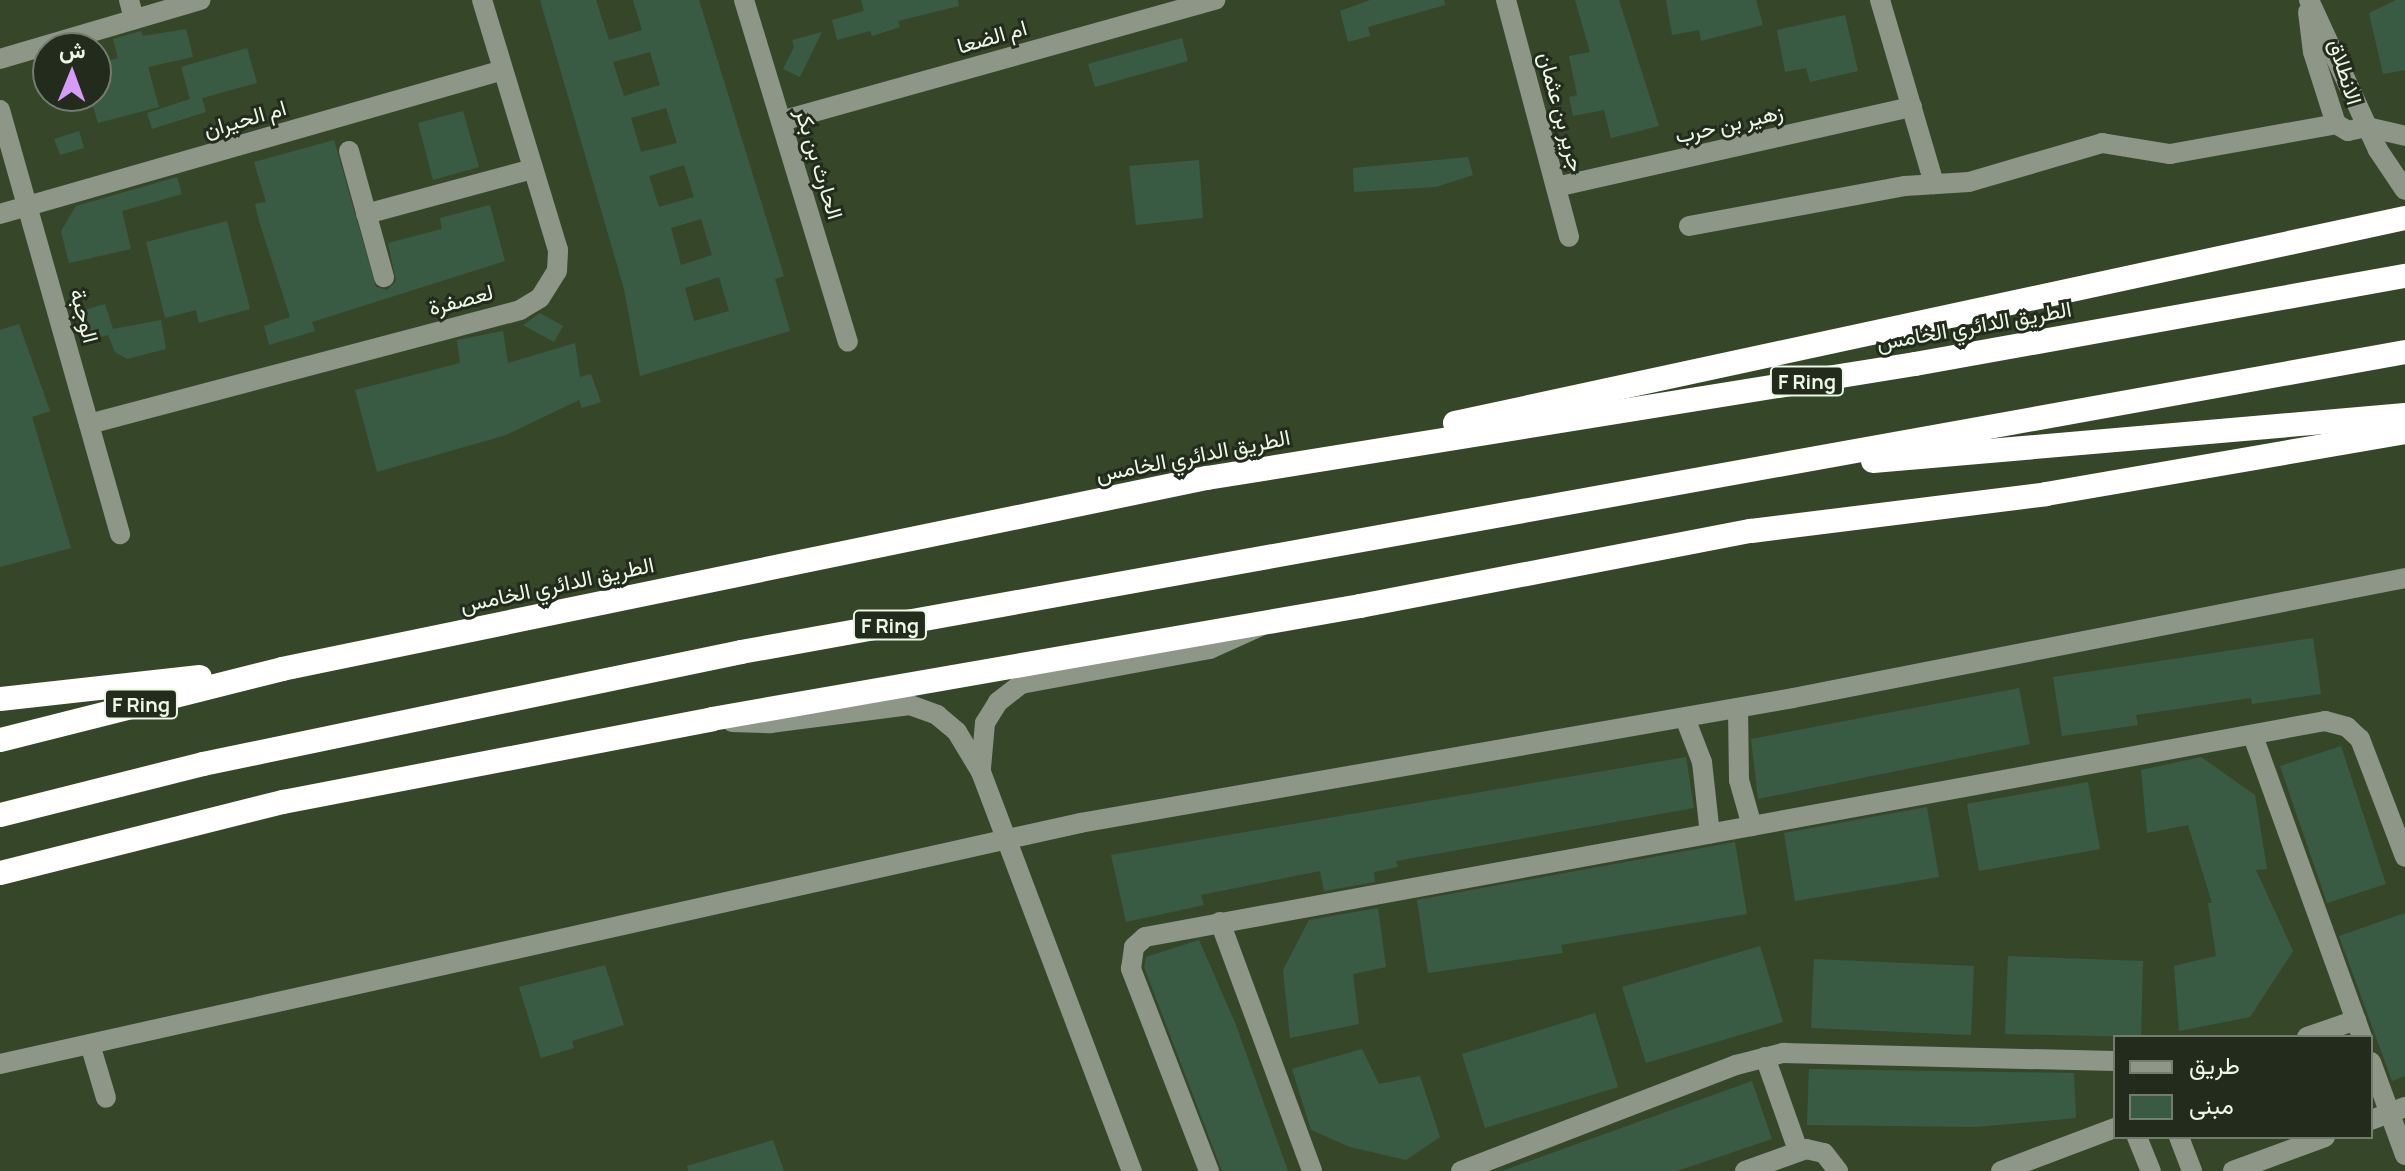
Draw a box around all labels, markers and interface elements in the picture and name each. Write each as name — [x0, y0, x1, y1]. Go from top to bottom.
street label: ام الضعا — [954, 14, 1030, 60]
north arrow — [32, 32, 112, 112]
text: ش — [59, 35, 86, 65]
street label: الانطلاق — [2323, 36, 2367, 108]
street label: جرير بن عثمان — [1532, 49, 1590, 175]
street label: ام الحيران — [201, 95, 289, 143]
street label: زهير بن حرب — [1672, 99, 1786, 149]
street label: الحارث بن بكر — [790, 105, 848, 223]
street label: لعصفرة — [426, 279, 496, 321]
street label: الوجبة — [64, 286, 104, 346]
street label: الطريق الدائري الخامس — [1874, 296, 2074, 356]
road number: F Ring — [1769, 365, 1845, 397]
street label: الطريق الدائري الخامس — [1094, 424, 1292, 488]
street label: الطريق الدائري الخامس — [458, 552, 656, 618]
road number: F Ring — [852, 609, 928, 641]
road number: F Ring — [103, 688, 179, 720]
legend — [2113, 1035, 2373, 1139]
text: طريق — [2189, 1048, 2240, 1081]
text: مبنى — [2189, 1088, 2234, 1121]

